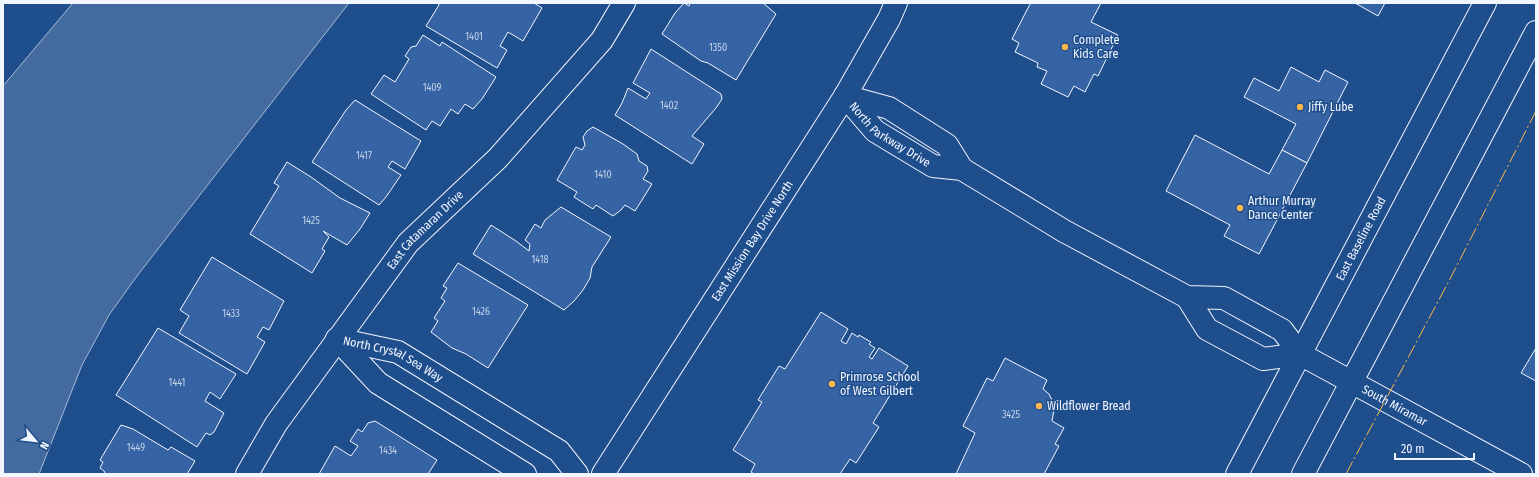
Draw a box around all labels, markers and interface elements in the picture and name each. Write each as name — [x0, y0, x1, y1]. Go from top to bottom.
house number: 1401 — [465, 31, 483, 43]
place label: Complete Kids Care — [1073, 33, 1120, 61]
house number: 1350 — [709, 42, 727, 54]
marker: Complete Kids Care — [1060, 42, 1070, 52]
house number: 1409 — [423, 82, 442, 94]
street label: North Parkway Drive — [846, 99, 933, 170]
house number: 1402 — [660, 100, 679, 112]
place label: Jiffy Lube — [1308, 100, 1354, 114]
marker: Jiffy Lube — [1295, 102, 1305, 112]
house number: 1417 — [356, 150, 372, 162]
house number: 1410 — [594, 169, 612, 181]
street label: East Mission Bay Drive North — [709, 178, 796, 304]
street label: East Catamaran Drive — [384, 188, 466, 272]
place label: Arthur Murray Dance Center — [1248, 194, 1317, 222]
street label: East Baseline Road — [1333, 194, 1389, 283]
marker: Arthur Murray Dance Center — [1235, 203, 1245, 213]
house number: 1425 — [302, 215, 320, 227]
house number: 1418 — [531, 254, 549, 266]
house number: 1426 — [472, 306, 490, 318]
house number: 1433 — [222, 308, 240, 320]
street label: North Crystal Sea Way — [342, 333, 446, 385]
place label: Primrose School of West Gilbert — [840, 370, 920, 398]
house number: 1441 — [169, 377, 185, 389]
marker: Primrose School of West Gilbert — [827, 379, 837, 389]
street label: South Miramar — [1360, 382, 1431, 429]
place label: Wildflower Bread — [1047, 399, 1131, 413]
marker: Wildflower Bread — [1034, 401, 1044, 411]
house number: 3425 — [1002, 409, 1020, 421]
north arrow — [16, 421, 56, 461]
scale bar — [1395, 435, 1474, 461]
text: N — [37, 439, 52, 451]
house number: 1449 — [127, 442, 145, 454]
text: 20 m — [1401, 442, 1425, 456]
house number: 1434 — [379, 445, 397, 457]

